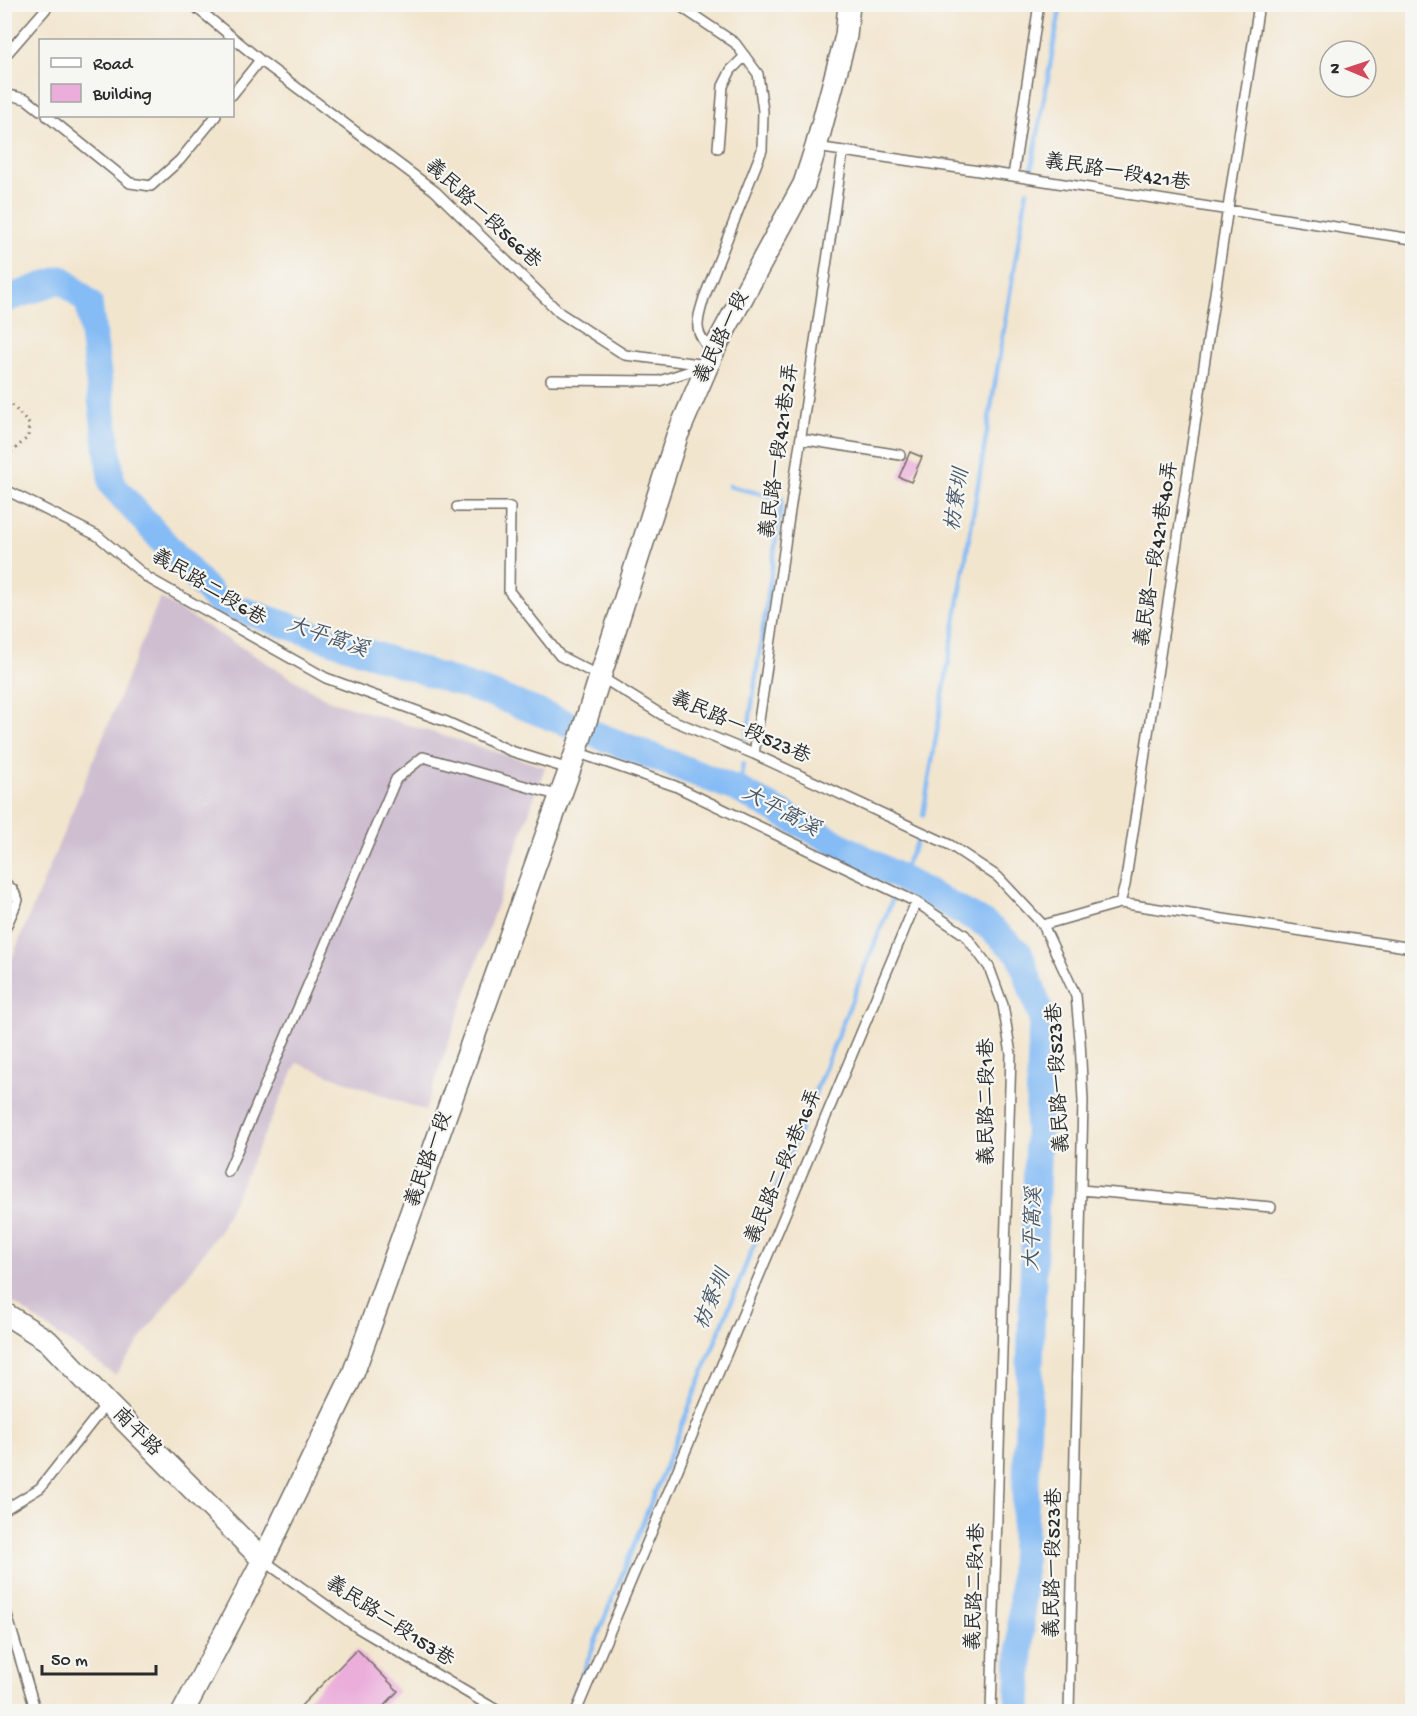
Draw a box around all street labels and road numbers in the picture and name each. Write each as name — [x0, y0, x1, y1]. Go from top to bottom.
street label: 義民路一段421巷 — [1042, 149, 1193, 197]
street label: 義民路一段566巷 — [419, 154, 547, 276]
street label: 義民路一段 — [689, 287, 755, 388]
street label: 義民路一段421巷2弄 — [755, 361, 805, 540]
street label: 義民路一段421巷40弄 — [1130, 459, 1184, 649]
street label: 義民路二段6巷 — [146, 544, 272, 633]
street label: 義民路一段523巷 — [666, 686, 815, 771]
street label: 義民路一段523巷 — [1043, 1001, 1075, 1154]
street label: 義民路二段1巷 — [975, 1037, 1000, 1166]
street label: 義民路二段1巷16弄 — [740, 1085, 828, 1248]
street label: 義民路一段 — [400, 1108, 458, 1211]
street label: 南平路 — [107, 1402, 167, 1463]
street label: 義民路一段523巷 — [1040, 1486, 1068, 1639]
street label: 義民路二段1巷 — [961, 1522, 991, 1651]
street label: 義民路二段153巷 — [320, 1571, 460, 1674]

